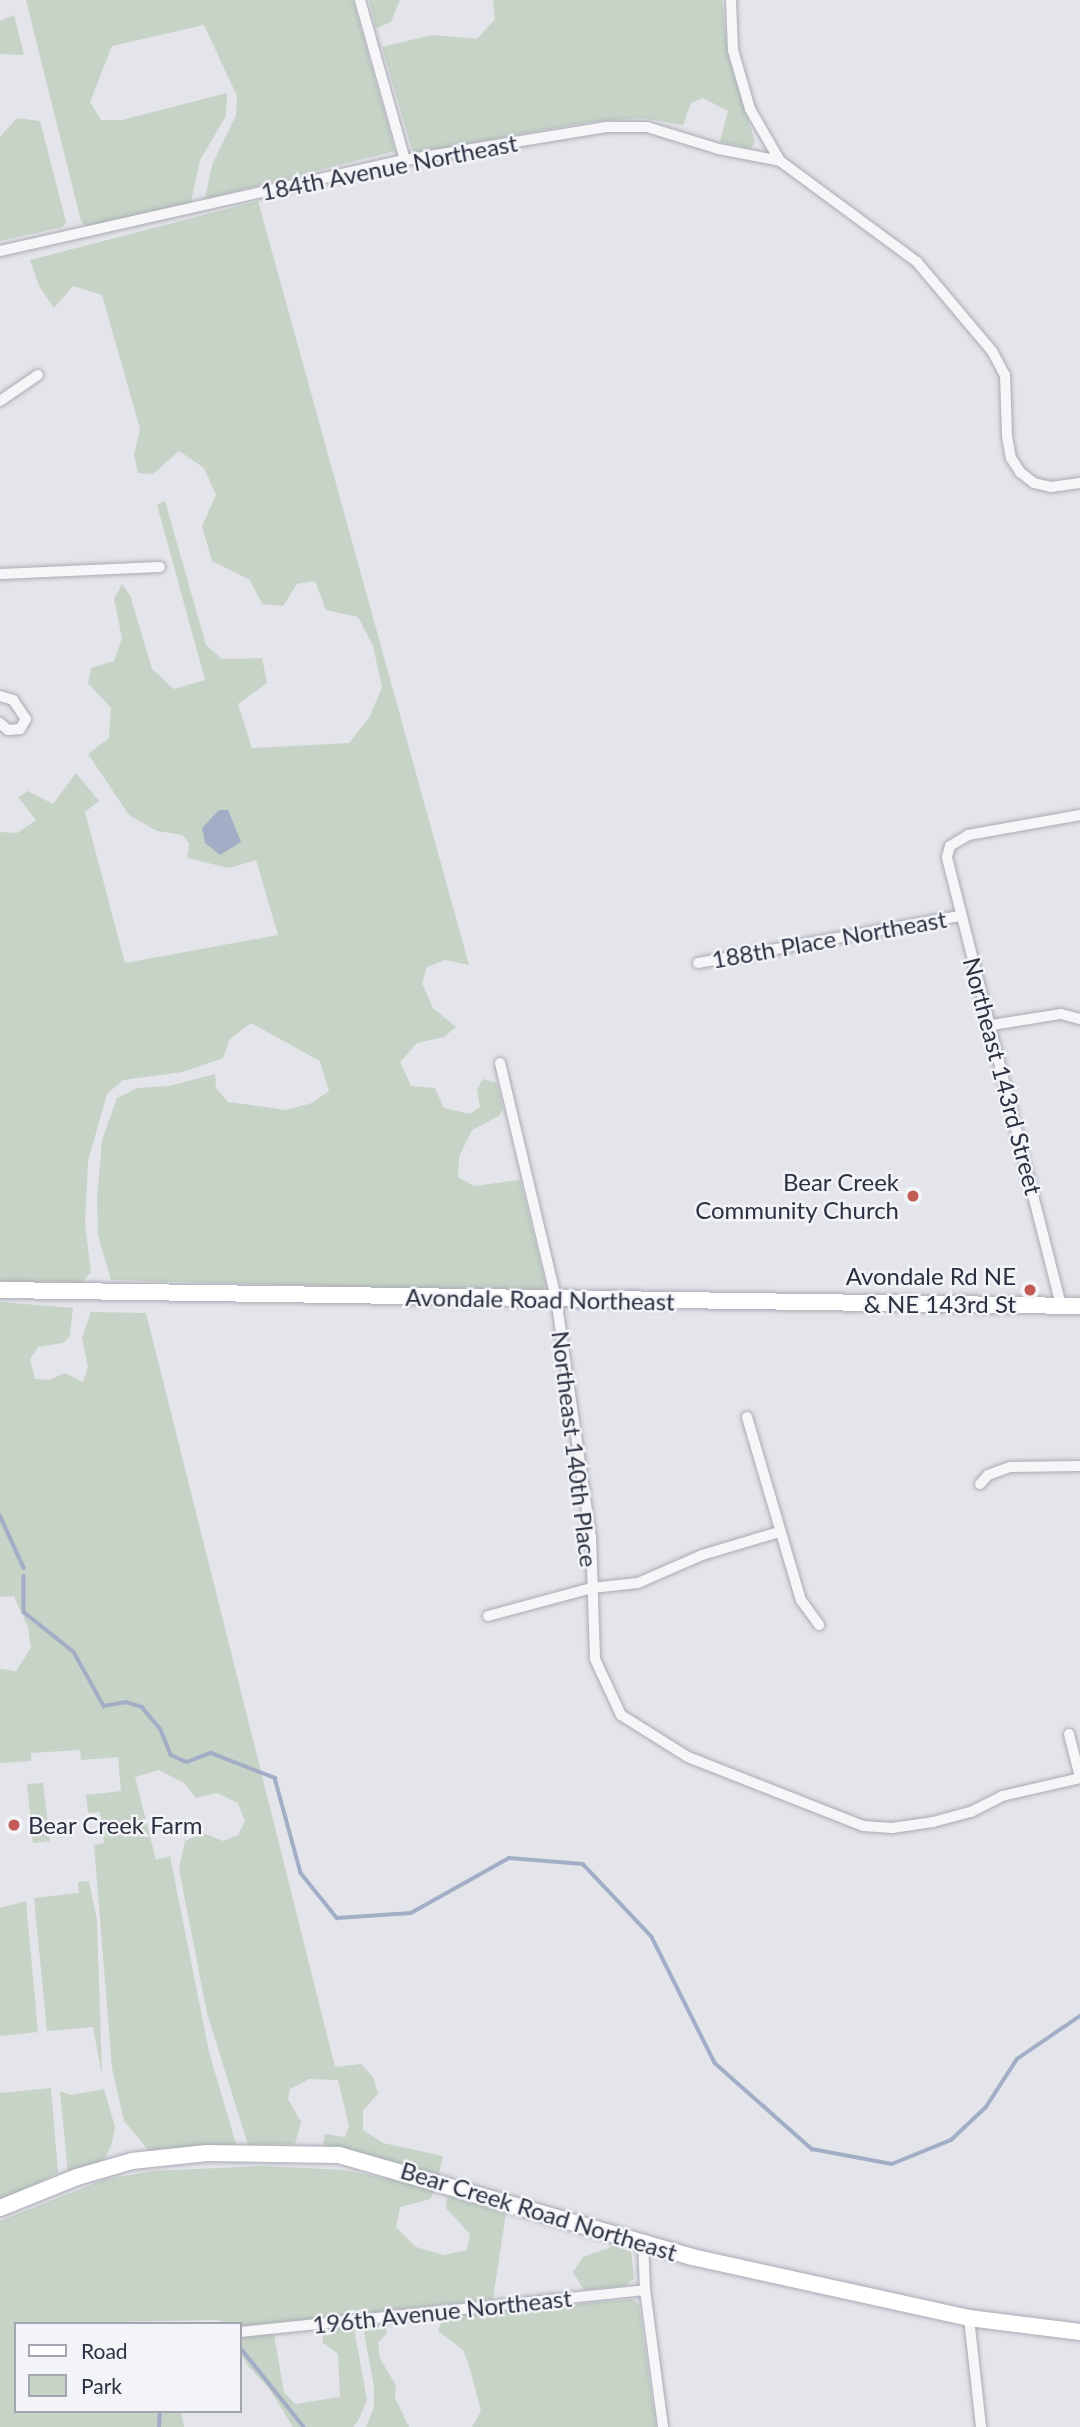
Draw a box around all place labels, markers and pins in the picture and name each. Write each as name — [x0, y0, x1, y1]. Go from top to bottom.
place label: Bear Creek Community Church — [695, 1168, 899, 1224]
marker: Bear Creek Community Church — [905, 1188, 921, 1204]
place label: Avondale Rd NE & NE 143rd St — [846, 1262, 1016, 1318]
marker: Avondale Rd NE & NE 143rd St — [1022, 1282, 1038, 1298]
place label: Bear Creek Farm — [28, 1811, 203, 1839]
marker: Bear Creek Farm — [6, 1817, 22, 1833]

